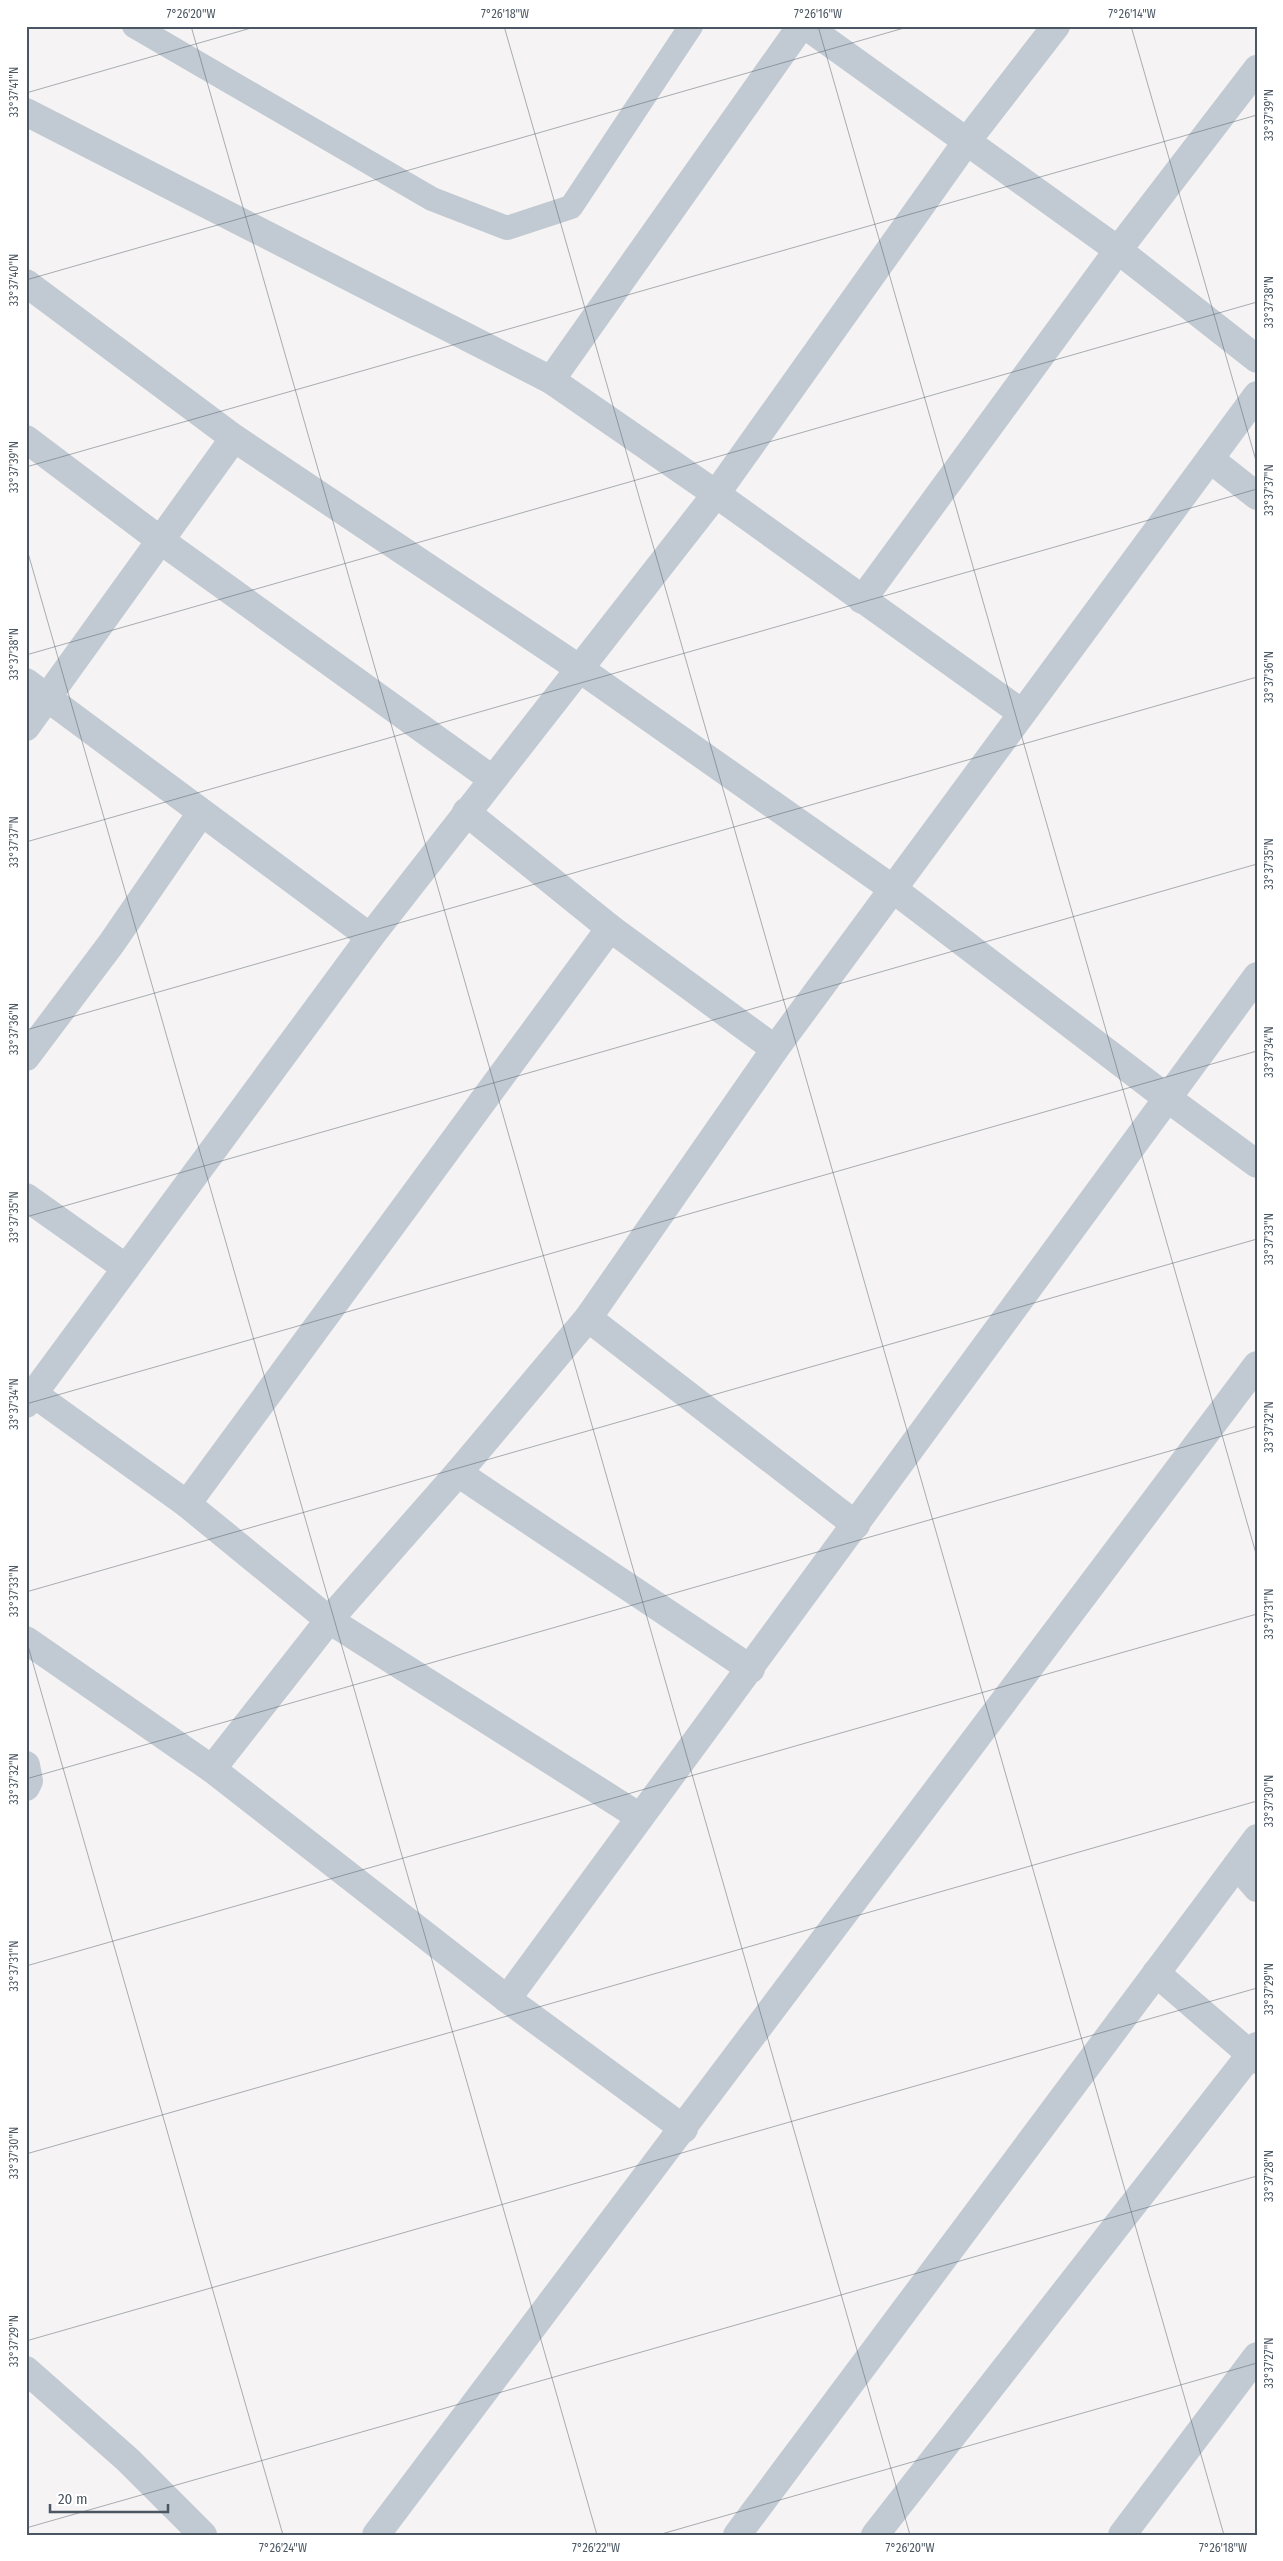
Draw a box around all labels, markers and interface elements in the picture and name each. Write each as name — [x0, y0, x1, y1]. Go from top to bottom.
text: 7°26'20"W — [167, 7, 216, 21]
text: 7°26'18"W — [481, 7, 529, 21]
text: 7°26'16"W — [794, 7, 842, 21]
text: 7°26'14"W — [1108, 7, 1156, 21]
text: 33°37'41"N — [7, 67, 21, 117]
text: 33°37'39"N — [1262, 89, 1276, 141]
text: 33°37'40"N — [7, 254, 21, 306]
text: 33°37'38"N — [1262, 276, 1276, 328]
text: 33°37'39"N — [7, 441, 21, 493]
text: 33°37'37"N — [1262, 464, 1276, 516]
text: 33°37'38"N — [7, 628, 21, 680]
text: 33°37'36"N — [1262, 651, 1276, 703]
text: 33°37'37"N — [7, 816, 21, 868]
text: 33°37'35"N — [1262, 838, 1276, 890]
text: 33°37'36"N — [7, 1003, 21, 1055]
text: 33°37'34"N — [1262, 1026, 1276, 1078]
text: 33°37'35"N — [7, 1191, 21, 1243]
text: 33°37'33"N — [1262, 1213, 1276, 1265]
text: 33°37'34"N — [7, 1378, 21, 1430]
text: 33°37'32"N — [1262, 1401, 1276, 1453]
text: 33°37'33"N — [7, 1565, 21, 1617]
text: 33°37'31"N — [1262, 1589, 1276, 1639]
text: 33°37'32"N — [7, 1753, 21, 1805]
text: 33°37'30"N — [1262, 1775, 1276, 1827]
text: 33°37'31"N — [7, 1941, 21, 1991]
text: 33°37'29"N — [1262, 1963, 1276, 2015]
text: 33°37'30"N — [7, 2127, 21, 2179]
text: 33°37'28"N — [1262, 2150, 1276, 2202]
text: 33°37'29"N — [7, 2315, 21, 2367]
text: 33°37'27"N — [1262, 2337, 1276, 2389]
scale bar — [50, 2481, 168, 2513]
text: 20 m — [58, 2490, 88, 2508]
text: 7°26'24"W — [259, 2541, 307, 2555]
text: 7°26'22"W — [572, 2541, 620, 2555]
text: 7°26'20"W — [886, 2541, 935, 2555]
text: 7°26'18"W — [1199, 2541, 1247, 2555]

